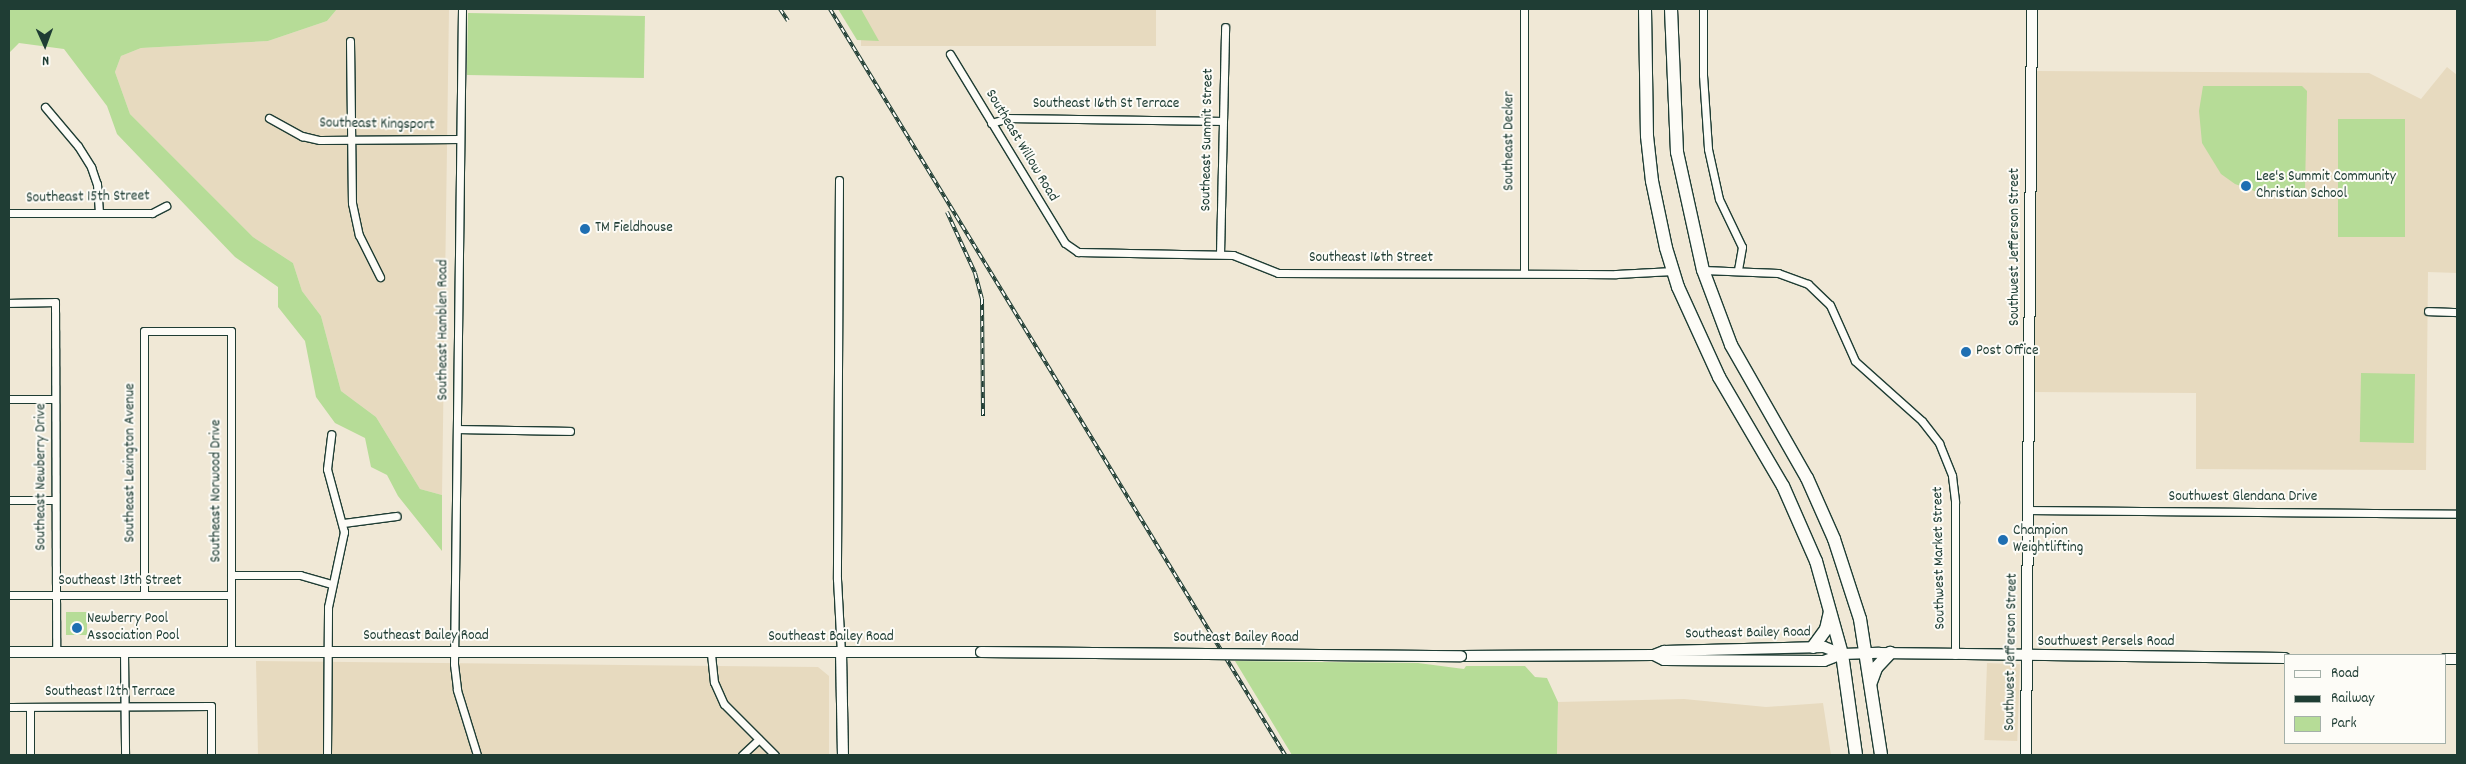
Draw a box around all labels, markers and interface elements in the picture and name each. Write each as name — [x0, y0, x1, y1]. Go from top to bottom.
north arrow — [20, 20, 70, 70]
text: N — [42, 50, 49, 70]
street label: Southeast Summit Street — [1198, 68, 1218, 212]
street label: Southeast Willow Road — [980, 87, 1062, 205]
street label: Southeast Decker — [1501, 91, 1519, 191]
street label: Southeast 16th St Terrace — [1033, 96, 1179, 114]
street label: Southeast Kingsport — [319, 115, 435, 135]
street label: Southwest Jefferson Street — [2007, 168, 2025, 326]
place label: Lee's Summit Community Christian School — [2256, 168, 2396, 203]
marker: Lee's Summit Community Christian School — [2240, 180, 2252, 192]
street label: Southeast 15th Street — [26, 188, 150, 208]
place label: TM Fieldhouse — [595, 220, 673, 238]
marker: TM Fieldhouse — [579, 223, 591, 235]
street label: Southeast 16th Street — [1309, 250, 1433, 268]
street label: Southeast Hamblen Road — [435, 259, 453, 401]
place label: Post Office — [1976, 343, 2038, 361]
marker: Post Office — [1960, 346, 1972, 358]
street label: Southeast Lexington Avenue — [122, 383, 140, 543]
street label: Southeast Newberry Drive — [33, 403, 51, 551]
street label: Southeast Norwood Drive — [208, 419, 226, 563]
street label: Southwest Market Street — [1930, 486, 1950, 630]
street label: Southwest Glendana Drive — [2169, 489, 2317, 507]
place label: Champion Weightlifting — [2013, 522, 2083, 557]
marker: Champion Weightlifting — [1997, 534, 2009, 546]
street label: Southeast 13th Street — [58, 573, 182, 591]
street label: Southwest Jefferson Street — [2002, 573, 2022, 731]
place label: Newberry Pool Association Pool — [87, 610, 179, 645]
marker: Newberry Pool Association Pool — [71, 622, 83, 634]
street label: Southeast Bailey Road — [1685, 624, 1811, 644]
street label: Southeast Bailey Road — [363, 628, 489, 646]
street label: Southeast Bailey Road — [768, 629, 894, 647]
street label: Southeast Bailey Road — [1173, 630, 1299, 648]
street label: Southwest Persels Road — [2038, 634, 2174, 652]
legend — [2284, 654, 2446, 744]
text: Road — [2331, 663, 2359, 685]
street label: Southeast 12th Terrace — [45, 684, 175, 702]
text: Railway — [2331, 688, 2374, 710]
text: Park — [2331, 713, 2357, 735]

